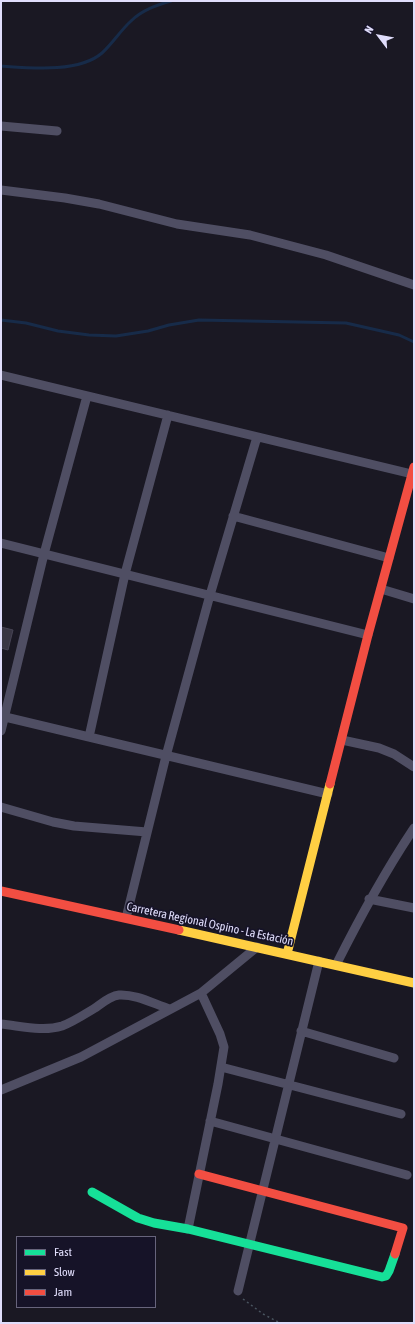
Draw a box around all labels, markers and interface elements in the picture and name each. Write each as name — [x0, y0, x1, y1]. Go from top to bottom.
north arrow — [359, 16, 399, 56]
text: N — [362, 24, 376, 36]
street label: Carretera Regional Ospino - La Estación — [125, 899, 295, 949]
legend — [16, 1236, 156, 1308]
text: Fast — [54, 1245, 72, 1259]
text: Slow — [54, 1265, 75, 1279]
text: Jam — [54, 1285, 72, 1299]

